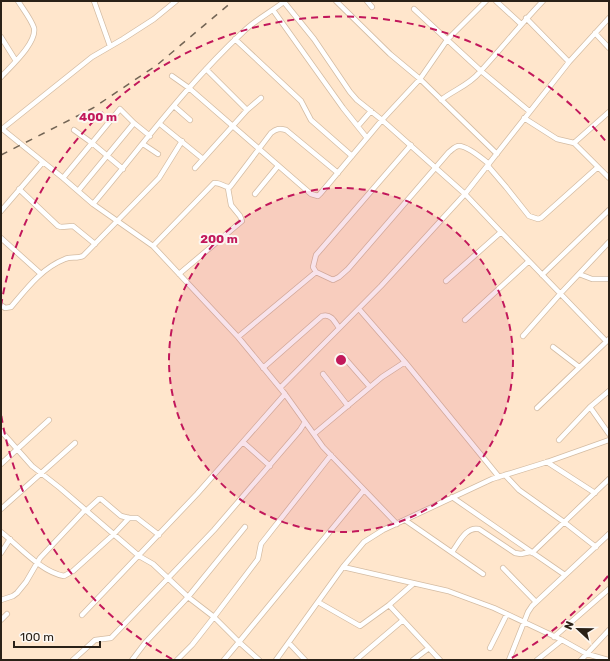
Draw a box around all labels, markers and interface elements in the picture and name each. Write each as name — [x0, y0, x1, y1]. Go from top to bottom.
text: 400 m — [79, 110, 117, 124]
text: 200 m — [200, 232, 238, 246]
centre of rings — [334, 353, 348, 367]
north arrow — [558, 609, 598, 649]
text: N — [562, 619, 577, 632]
scale bar — [14, 623, 100, 649]
text: 100 m — [20, 630, 54, 644]

